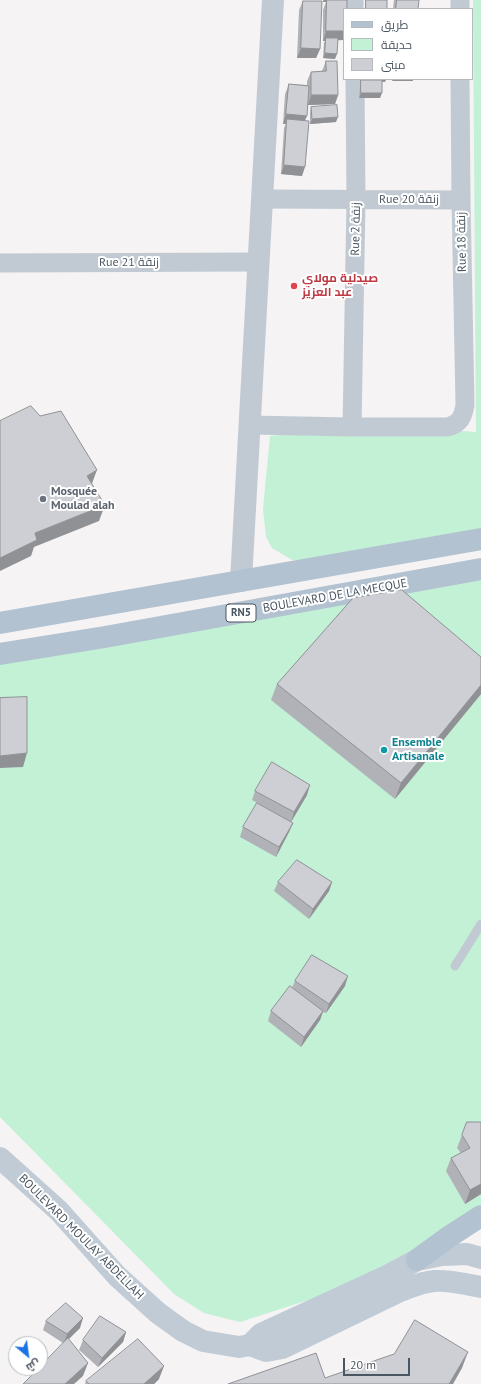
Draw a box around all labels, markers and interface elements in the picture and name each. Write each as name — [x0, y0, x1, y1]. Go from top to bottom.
legend — [343, 8, 473, 80]
text: طريق — [381, 17, 408, 32]
text: حديقة — [381, 37, 412, 52]
text: مبنى — [381, 57, 406, 72]
street label: Rue 20 زنقة — [379, 193, 439, 207]
street label: Rue 2 زنقة — [348, 202, 364, 256]
street label: Rue 18 زنقة — [454, 212, 470, 272]
street label: Rue 21 زنقة — [99, 256, 159, 270]
place label: صيدلية مولاي عبد العزيز — [302, 272, 378, 300]
marker: صيدلية مولاي عبد العزيز — [289, 281, 299, 291]
place label: Mosquée Moulad alah — [51, 485, 114, 513]
marker: Mosquée Moulad alah — [38, 494, 48, 504]
street label: BOULEVARD DE LA MECQUE — [262, 576, 408, 616]
road number: RN5 — [226, 604, 256, 622]
place label: Ensemble Artisanale — [392, 736, 444, 764]
marker: Ensemble Artisanale — [379, 745, 389, 755]
street label: BOULEVARD MOULAY ABDELLAH — [15, 1171, 147, 1303]
north arrow — [8, 1336, 48, 1376]
scale bar — [345, 1350, 412, 1376]
text: ش — [24, 1356, 43, 1375]
text: 20 m — [350, 1357, 376, 1372]

